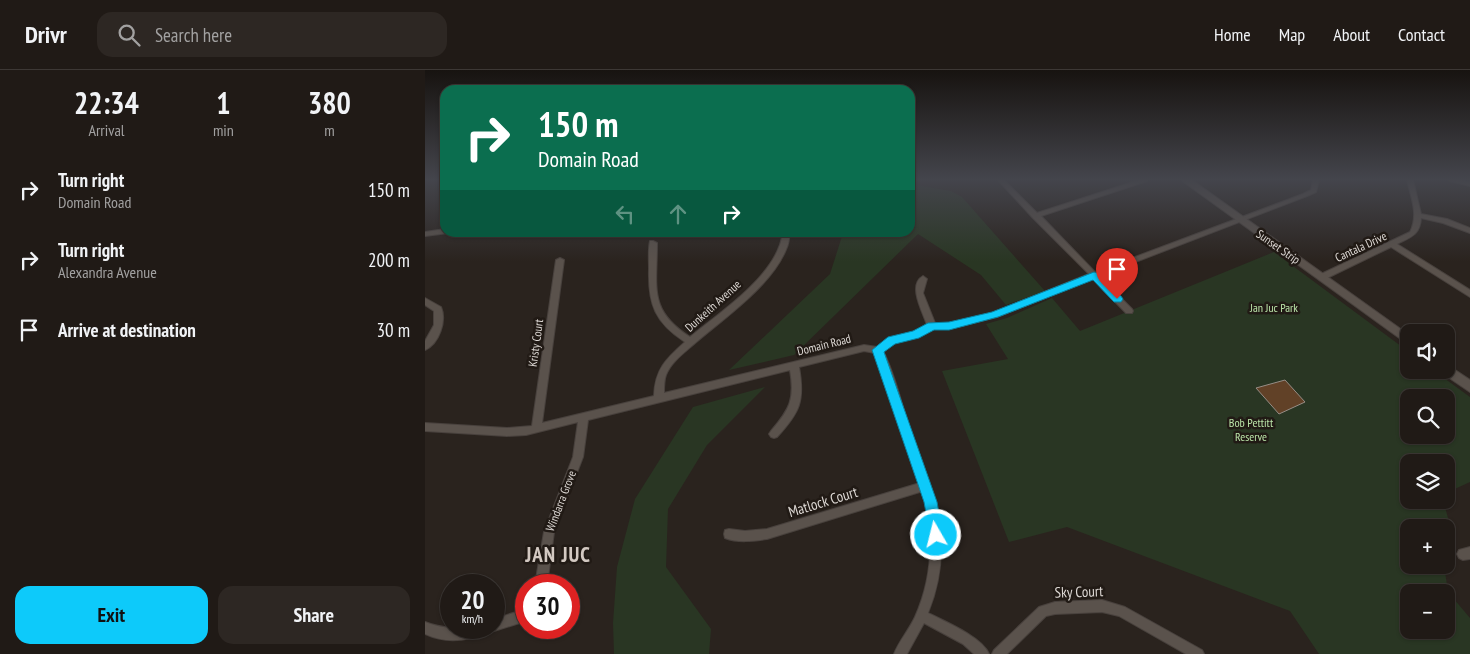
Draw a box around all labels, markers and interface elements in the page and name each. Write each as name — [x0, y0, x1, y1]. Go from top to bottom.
search box — [97, 12, 447, 57]
text: Drivr — [25, 19, 67, 50]
icon: search — [115, 21, 143, 49]
text: Search here — [155, 23, 232, 47]
text: Home — [1214, 23, 1251, 46]
text: Map — [1279, 23, 1305, 46]
text: About — [1333, 23, 1370, 46]
text: Contact — [1398, 23, 1445, 46]
text: 22:34 — [74, 83, 139, 122]
text: 1 — [216, 83, 231, 122]
text: 380 — [308, 83, 351, 122]
text: 150 m — [538, 101, 619, 147]
icon: right — [455, 105, 520, 170]
text: Arrival — [88, 120, 125, 140]
text: min — [213, 120, 234, 140]
text: m — [324, 120, 335, 140]
text: Domain Road — [538, 145, 639, 173]
text: Turn right — [58, 168, 124, 192]
icon: right — [15, 176, 43, 204]
text: 150 m — [368, 178, 410, 202]
text: Domain Road — [58, 192, 131, 212]
icon: left — [611, 200, 639, 228]
icon: ahead — [664, 200, 692, 228]
icon: right — [717, 200, 745, 228]
street label: Sunset Strip — [1253, 226, 1303, 267]
street label: Cantala Drive — [1332, 228, 1389, 265]
text: Turn right — [58, 238, 124, 262]
icon: right — [15, 246, 43, 274]
text: 200 m — [368, 248, 410, 272]
pin — [1096, 248, 1138, 299]
icon: arrive — [1103, 255, 1131, 283]
text: Alexandra Avenue — [58, 262, 157, 282]
street label: Dunkeith Avenue — [682, 277, 744, 335]
park label: Jan Juc Park — [1249, 300, 1298, 315]
icon: arrive — [15, 316, 43, 344]
street label: Kristy Court — [525, 317, 546, 368]
text: Arrive at destination — [58, 318, 196, 342]
text: 30 m — [377, 318, 410, 342]
map controls — [1400, 324, 1455, 639]
button: sound — [1400, 324, 1455, 379]
street label: Domain Road — [795, 331, 852, 358]
button: search — [1400, 389, 1455, 444]
park label: Bob Pettitt Reserve — [1229, 415, 1274, 444]
button: layers — [1400, 454, 1455, 509]
street label: Windarra Grove — [542, 468, 579, 533]
street label: Matlock Court — [786, 482, 860, 521]
position arrow — [909, 508, 961, 560]
button: + — [1400, 519, 1455, 574]
district label: JAN JUC — [524, 541, 591, 568]
speed limit sign: 30 — [515, 574, 580, 639]
street label: Sky Court — [1054, 581, 1104, 602]
text: 20 — [461, 584, 484, 616]
button: − — [1400, 584, 1455, 639]
button: Exit — [15, 586, 208, 644]
button: Share — [218, 586, 410, 644]
text: km/h — [462, 611, 483, 626]

